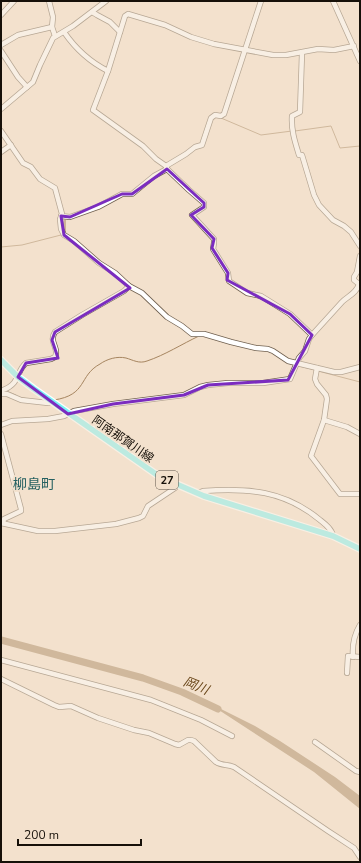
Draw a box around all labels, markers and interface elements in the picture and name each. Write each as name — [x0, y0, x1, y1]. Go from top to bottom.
street label: 阿南那賀川線 — [89, 412, 157, 466]
road number: 27 — [156, 471, 178, 489]
district label: 柳島町 — [13, 475, 55, 494]
water label: 岡川 — [181, 673, 213, 700]
scale bar — [18, 821, 141, 847]
text: 200 m — [24, 827, 59, 843]

